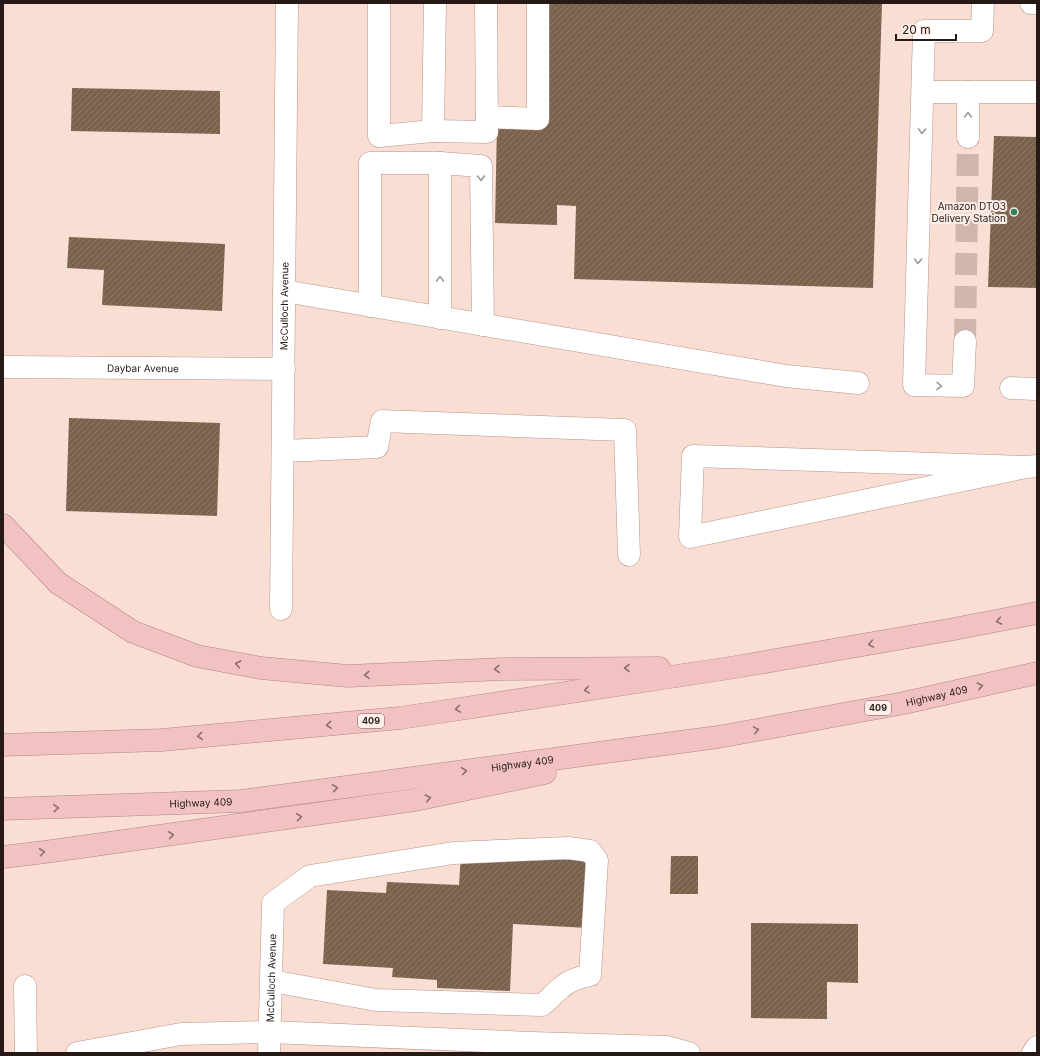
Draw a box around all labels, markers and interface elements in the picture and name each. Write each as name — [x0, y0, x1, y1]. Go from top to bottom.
scale bar — [896, 16, 956, 42]
text: 20 m — [902, 22, 931, 37]
one-way arrow — [964, 112, 972, 118]
one-way arrow — [918, 128, 926, 134]
one-way arrow — [477, 175, 486, 181]
place label: Amazon DTO3 Delivery Station — [932, 200, 1006, 224]
marker: Amazon DTO3 Delivery Station — [1009, 207, 1019, 217]
one-way arrow — [914, 258, 922, 264]
street label: McCulloch Avenue — [278, 262, 290, 350]
one-way arrow — [436, 276, 444, 282]
street label: Daybar Avenue — [107, 362, 179, 374]
one-way arrow — [936, 382, 942, 390]
one-way arrow — [996, 616, 1002, 624]
one-way arrow — [868, 639, 874, 648]
one-way arrow — [235, 660, 241, 669]
one-way arrow — [624, 664, 630, 672]
one-way arrow — [494, 665, 500, 673]
one-way arrow — [364, 671, 370, 679]
street label: Highway 409 — [905, 683, 969, 708]
one-way arrow — [977, 683, 983, 691]
one-way arrow — [584, 685, 590, 694]
road number: 409 — [865, 701, 891, 715]
one-way arrow — [455, 705, 461, 713]
road number: 409 — [358, 714, 384, 728]
one-way arrow — [326, 720, 332, 729]
one-way arrow — [753, 726, 759, 735]
one-way arrow — [197, 732, 203, 741]
street label: Highway 409 — [490, 753, 554, 773]
one-way arrow — [461, 767, 467, 776]
one-way arrow — [332, 784, 339, 793]
one-way arrow — [425, 794, 431, 802]
street label: Highway 409 — [169, 795, 233, 809]
one-way arrow — [53, 803, 59, 812]
one-way arrow — [296, 813, 302, 822]
one-way arrow — [167, 831, 174, 840]
one-way arrow — [39, 848, 45, 857]
street label: McCulloch Avenue — [264, 933, 278, 1022]

